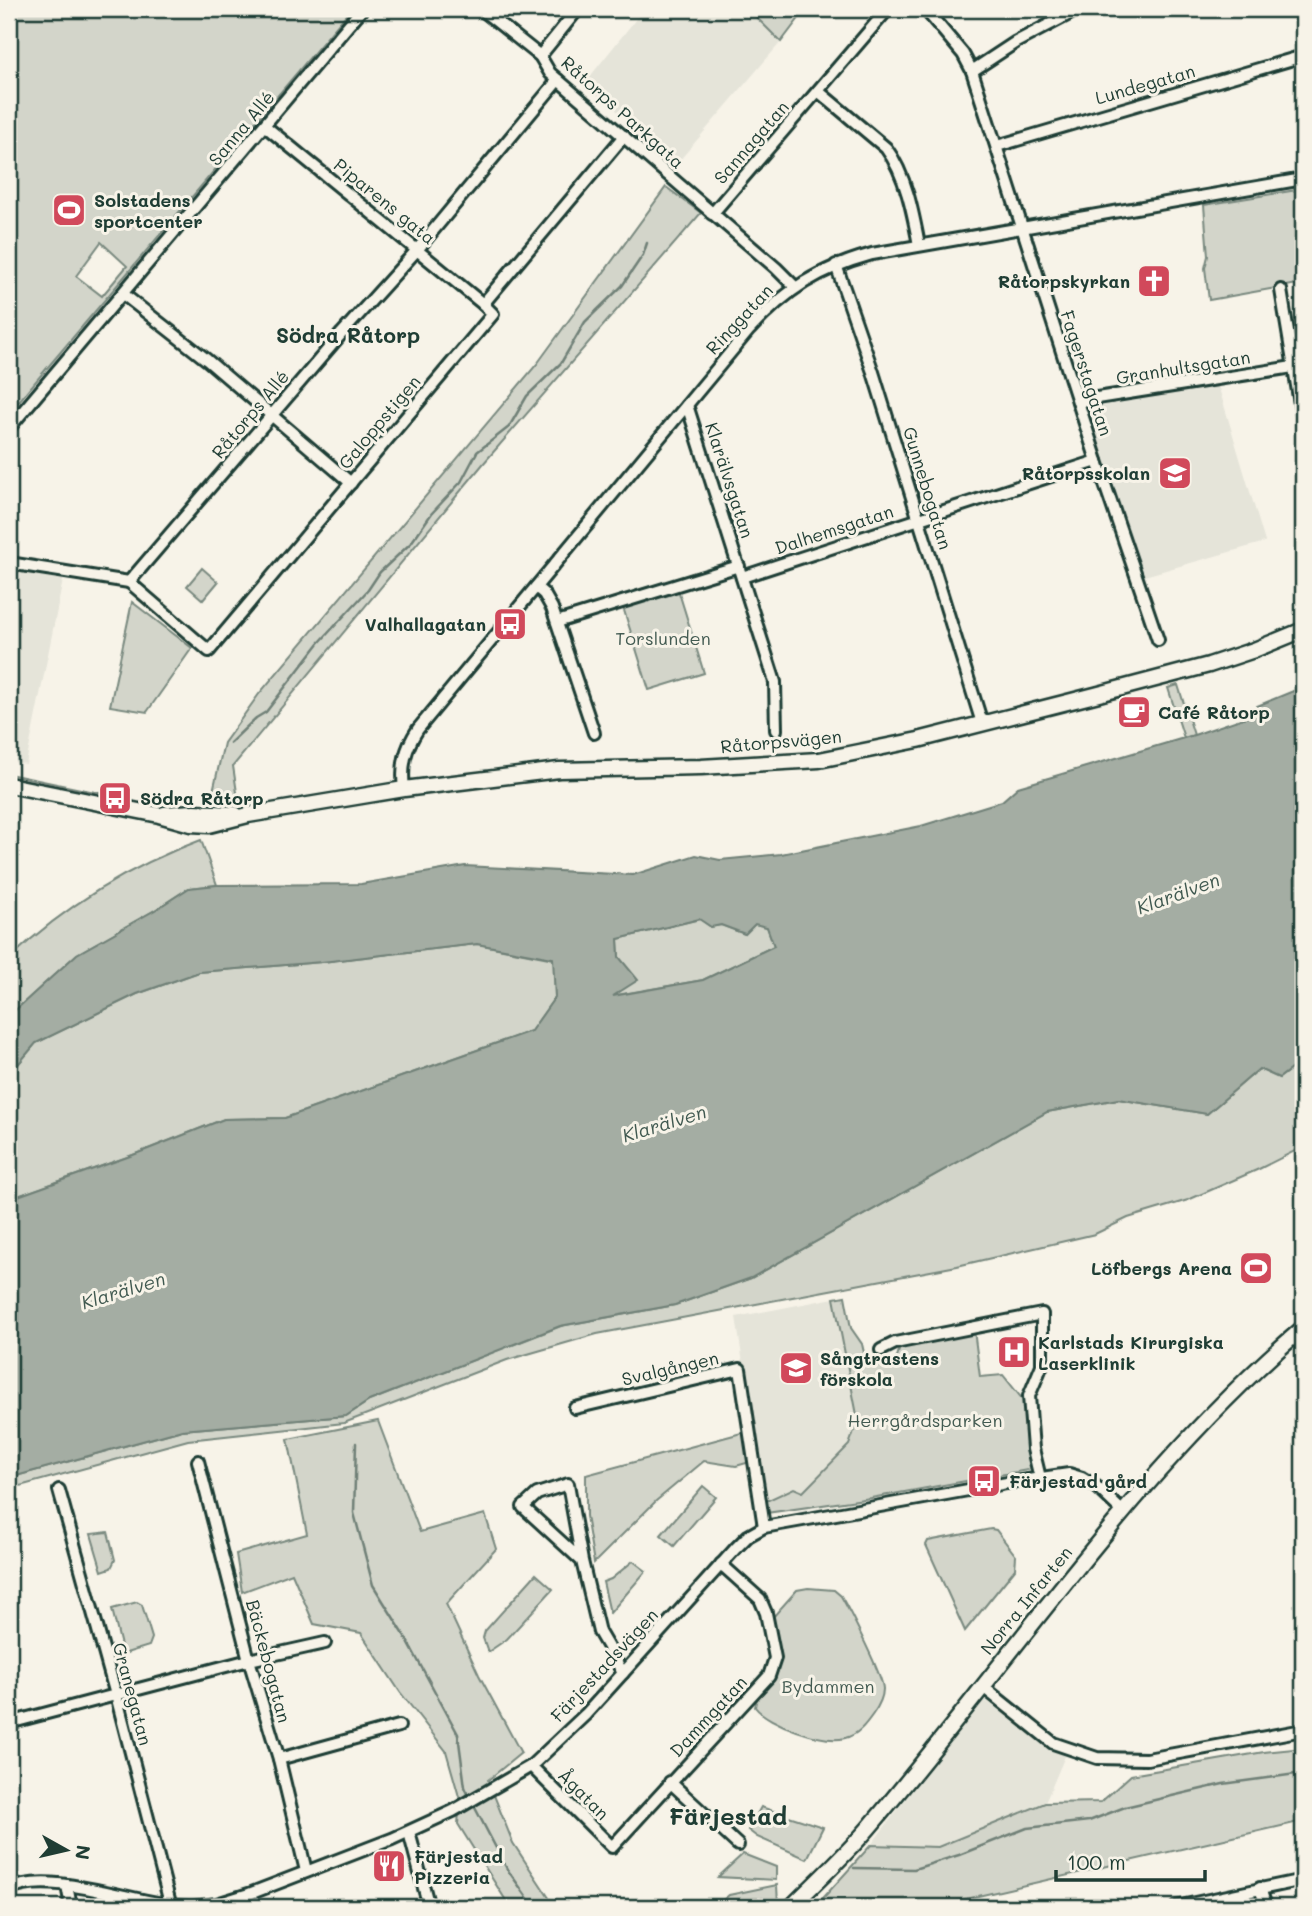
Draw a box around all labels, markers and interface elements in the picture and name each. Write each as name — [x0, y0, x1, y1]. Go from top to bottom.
street label: Råtorps Parkgata — [556, 50, 690, 174]
street label: Lundegatan — [1092, 58, 1198, 110]
street label: Sanna Allé — [203, 85, 279, 171]
street label: Sannagatan — [708, 95, 794, 189]
street label: Piparens gata — [329, 153, 441, 249]
place label: Solstadens sportcenter — [94, 188, 203, 233]
sports icon: Solstadens sportcenter — [50, 191, 88, 229]
church icon: Råtorpskyrkan — [1135, 262, 1173, 300]
place label: Råtorpskyrkan — [998, 269, 1130, 293]
street label: Ringgatan — [700, 279, 778, 359]
street label: Fagerstagatan — [1055, 307, 1119, 439]
district label: Södra Råtorp — [276, 321, 420, 348]
street label: Granhultsgatan — [1114, 345, 1252, 389]
street label: Råtorps Allé — [206, 365, 294, 463]
street label: Galoppstigen — [333, 370, 425, 474]
street label: Klarälvsgatan — [700, 419, 760, 541]
street label: Gunnebogatan — [898, 424, 958, 552]
school or university icon: Råtorpsskolan — [1156, 454, 1194, 492]
place label: Råtorpsskolan — [1022, 461, 1150, 485]
street label: Dalhemsgatan — [772, 499, 896, 559]
bus stop icon: Valhallagatan — [491, 605, 529, 643]
place label: Valhallagatan — [365, 612, 486, 636]
park label: Torslunden — [615, 626, 711, 650]
cafe icon: Café Råtorp — [1115, 693, 1153, 731]
place label: Café Råtorp — [1158, 700, 1270, 724]
street label: Råtorpsvägen — [719, 724, 843, 758]
bus stop icon: Södra Råtorp — [96, 779, 134, 817]
place label: Södra Råtorp — [140, 786, 264, 810]
water label: Klarälven — [1133, 866, 1223, 920]
water label: Klarälven — [619, 1098, 709, 1148]
sports icon: Löfbergs Arena — [1237, 1249, 1275, 1287]
place label: Löfbergs Arena — [1091, 1256, 1232, 1280]
water label: Klarälven — [78, 1265, 168, 1315]
place label: Karlstads Kirurgiska Laserklinik — [1038, 1330, 1224, 1375]
hospital icon: Karlstads Kirurgiska Laserklinik — [995, 1333, 1033, 1371]
street label: Svalgången — [619, 1345, 721, 1391]
place label: Sångtrastens förskola — [820, 1346, 939, 1391]
school or university icon: Sångtrastens förskola — [777, 1349, 815, 1387]
park label: Herrgårdsparken — [848, 1408, 1002, 1432]
bus stop icon: Färjestad gård — [965, 1462, 1003, 1500]
place label: Färjestad gård — [1009, 1469, 1147, 1493]
street label: Norra Infarten — [975, 1541, 1077, 1659]
street label: Bäckebogatan — [241, 1597, 297, 1725]
street label: Färjestadsvägen — [545, 1603, 663, 1727]
street label: Granegatan — [108, 1640, 158, 1748]
street label: Dammgatan — [664, 1670, 752, 1762]
park label: Bydammen — [781, 1674, 875, 1698]
street label: Ågatan — [553, 1763, 615, 1825]
district label: Färjestad — [669, 1800, 787, 1831]
north arrow — [32, 1814, 102, 1884]
scale bar — [1056, 1839, 1205, 1883]
text: N — [70, 1844, 97, 1861]
place label: Färjestad Pizzeria — [414, 1844, 503, 1889]
restaurant icon: Färjestad Pizzeria — [370, 1847, 408, 1885]
text: 100 m — [1067, 1848, 1126, 1875]

